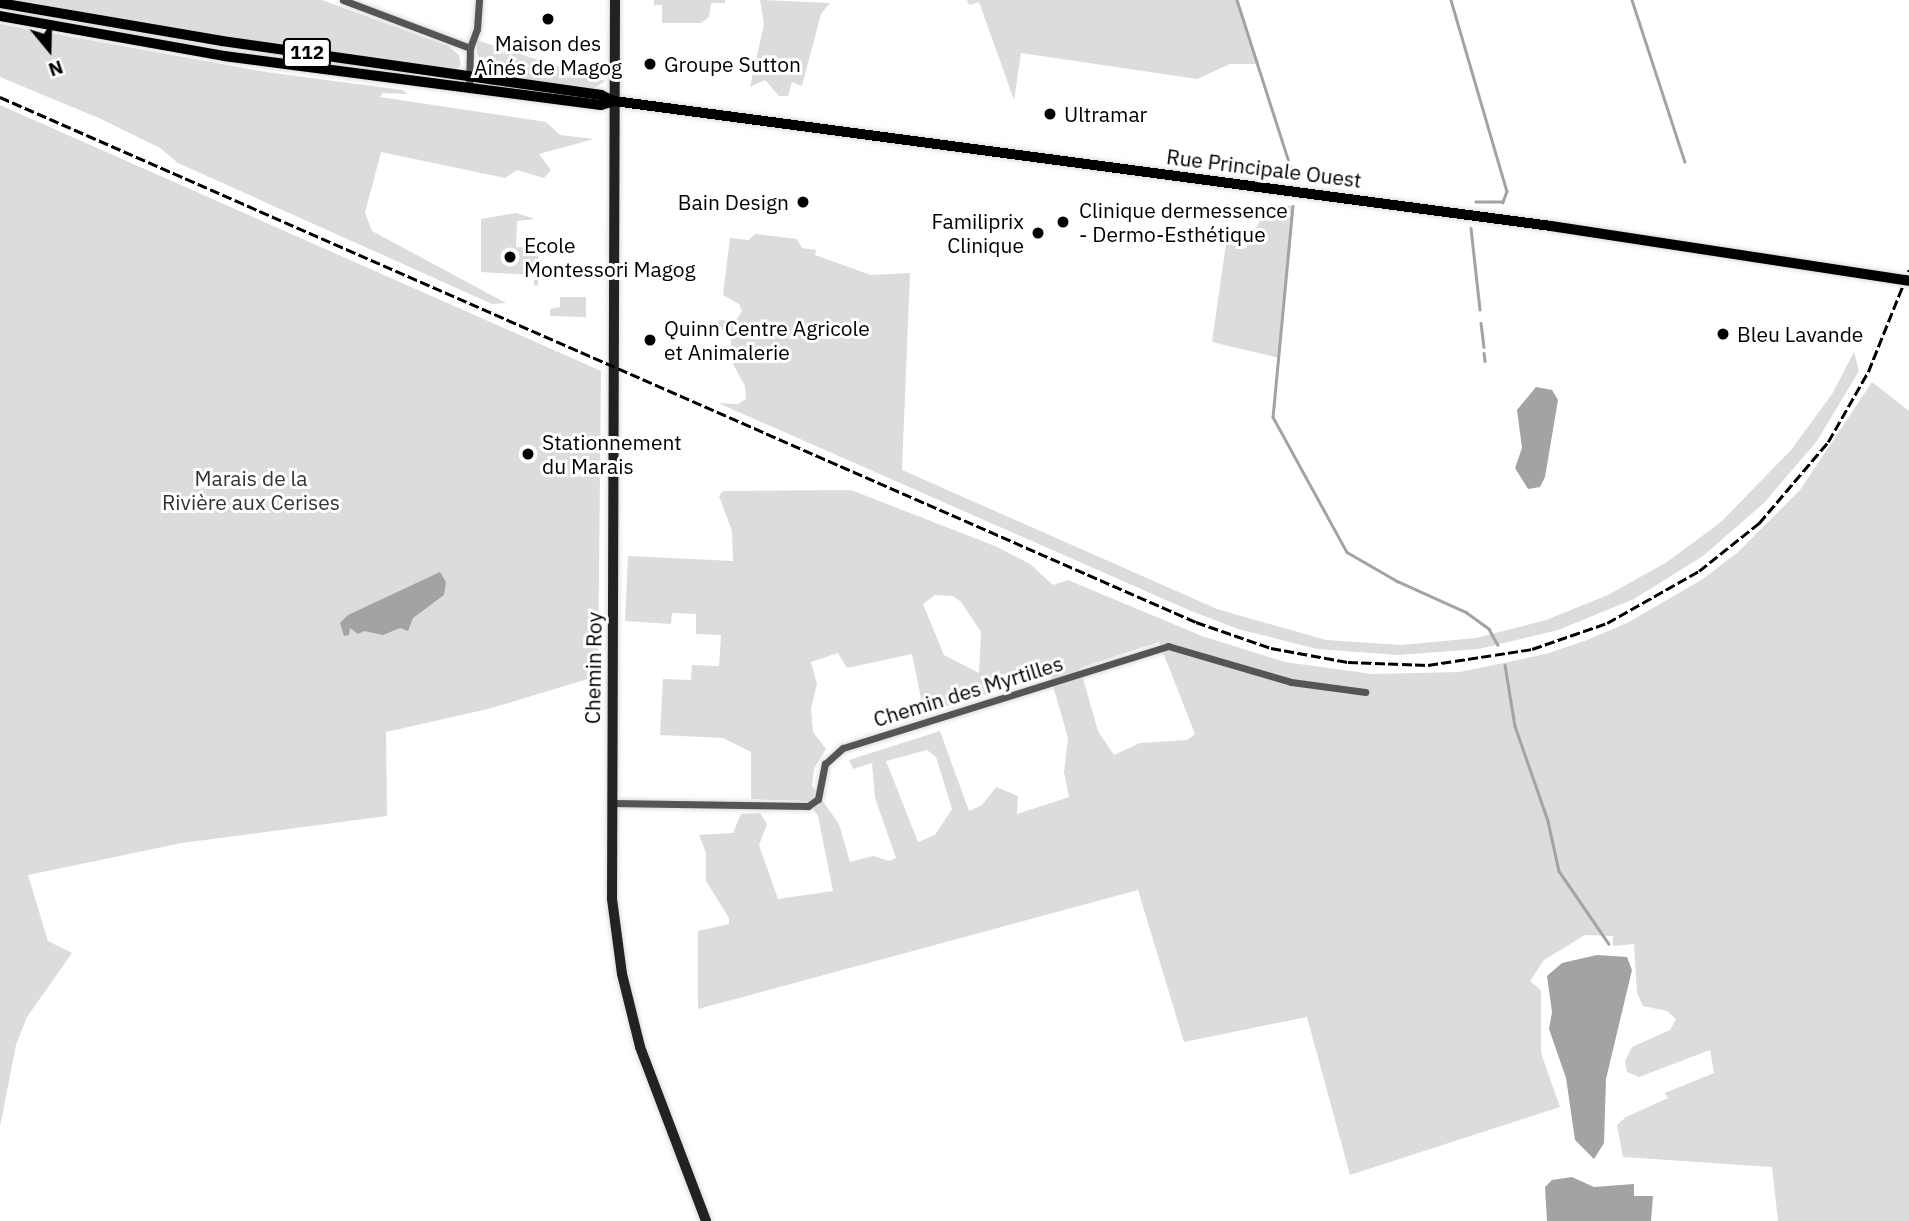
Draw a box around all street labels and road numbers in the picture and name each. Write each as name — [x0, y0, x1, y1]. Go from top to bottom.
road number: 112 — [282, 38, 332, 68]
street label: Rue Principale Ouest — [1165, 144, 1363, 192]
street label: Chemin Roy — [579, 612, 607, 724]
street label: Chemin des Myrtilles — [870, 650, 1066, 732]

